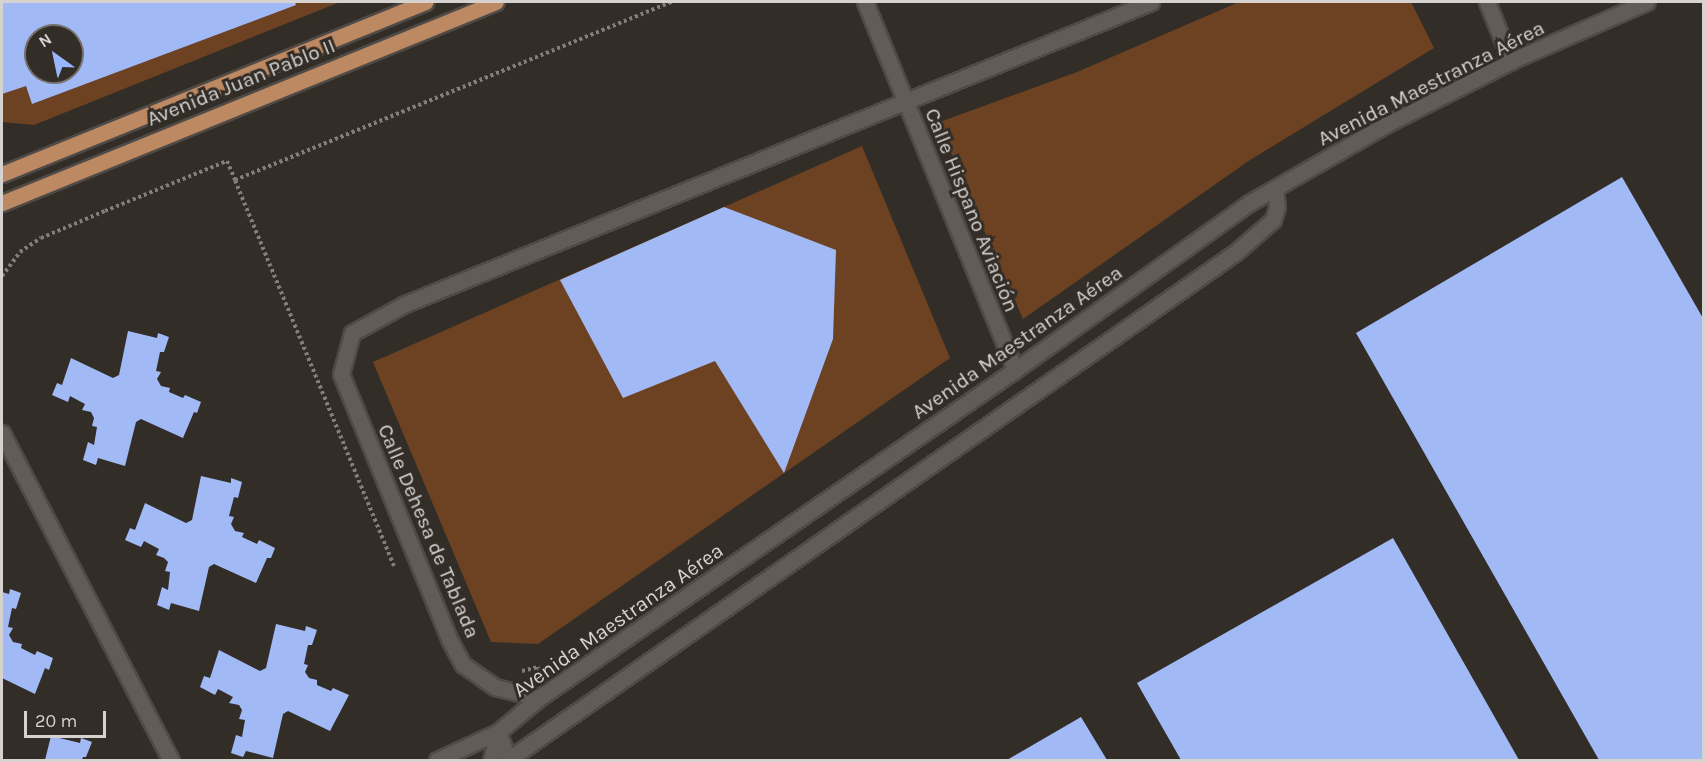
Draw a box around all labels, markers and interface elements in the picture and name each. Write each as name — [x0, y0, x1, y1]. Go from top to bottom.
street label: Avenida Maestranza Aérea — [1313, 15, 1549, 151]
north arrow — [24, 24, 84, 84]
text: N — [35, 29, 55, 51]
street label: Avenida Juan Pablo II — [143, 33, 339, 131]
street label: Calle Hispano Aviación — [920, 104, 1024, 316]
street label: Avenida Maestranza Aérea — [907, 260, 1127, 424]
street label: Calle Dehesa de Tablada — [372, 420, 486, 642]
street label: Avenida Maestranza Aérea — [508, 538, 728, 702]
scale bar — [27, 699, 110, 737]
text: 20 m — [35, 710, 77, 732]

